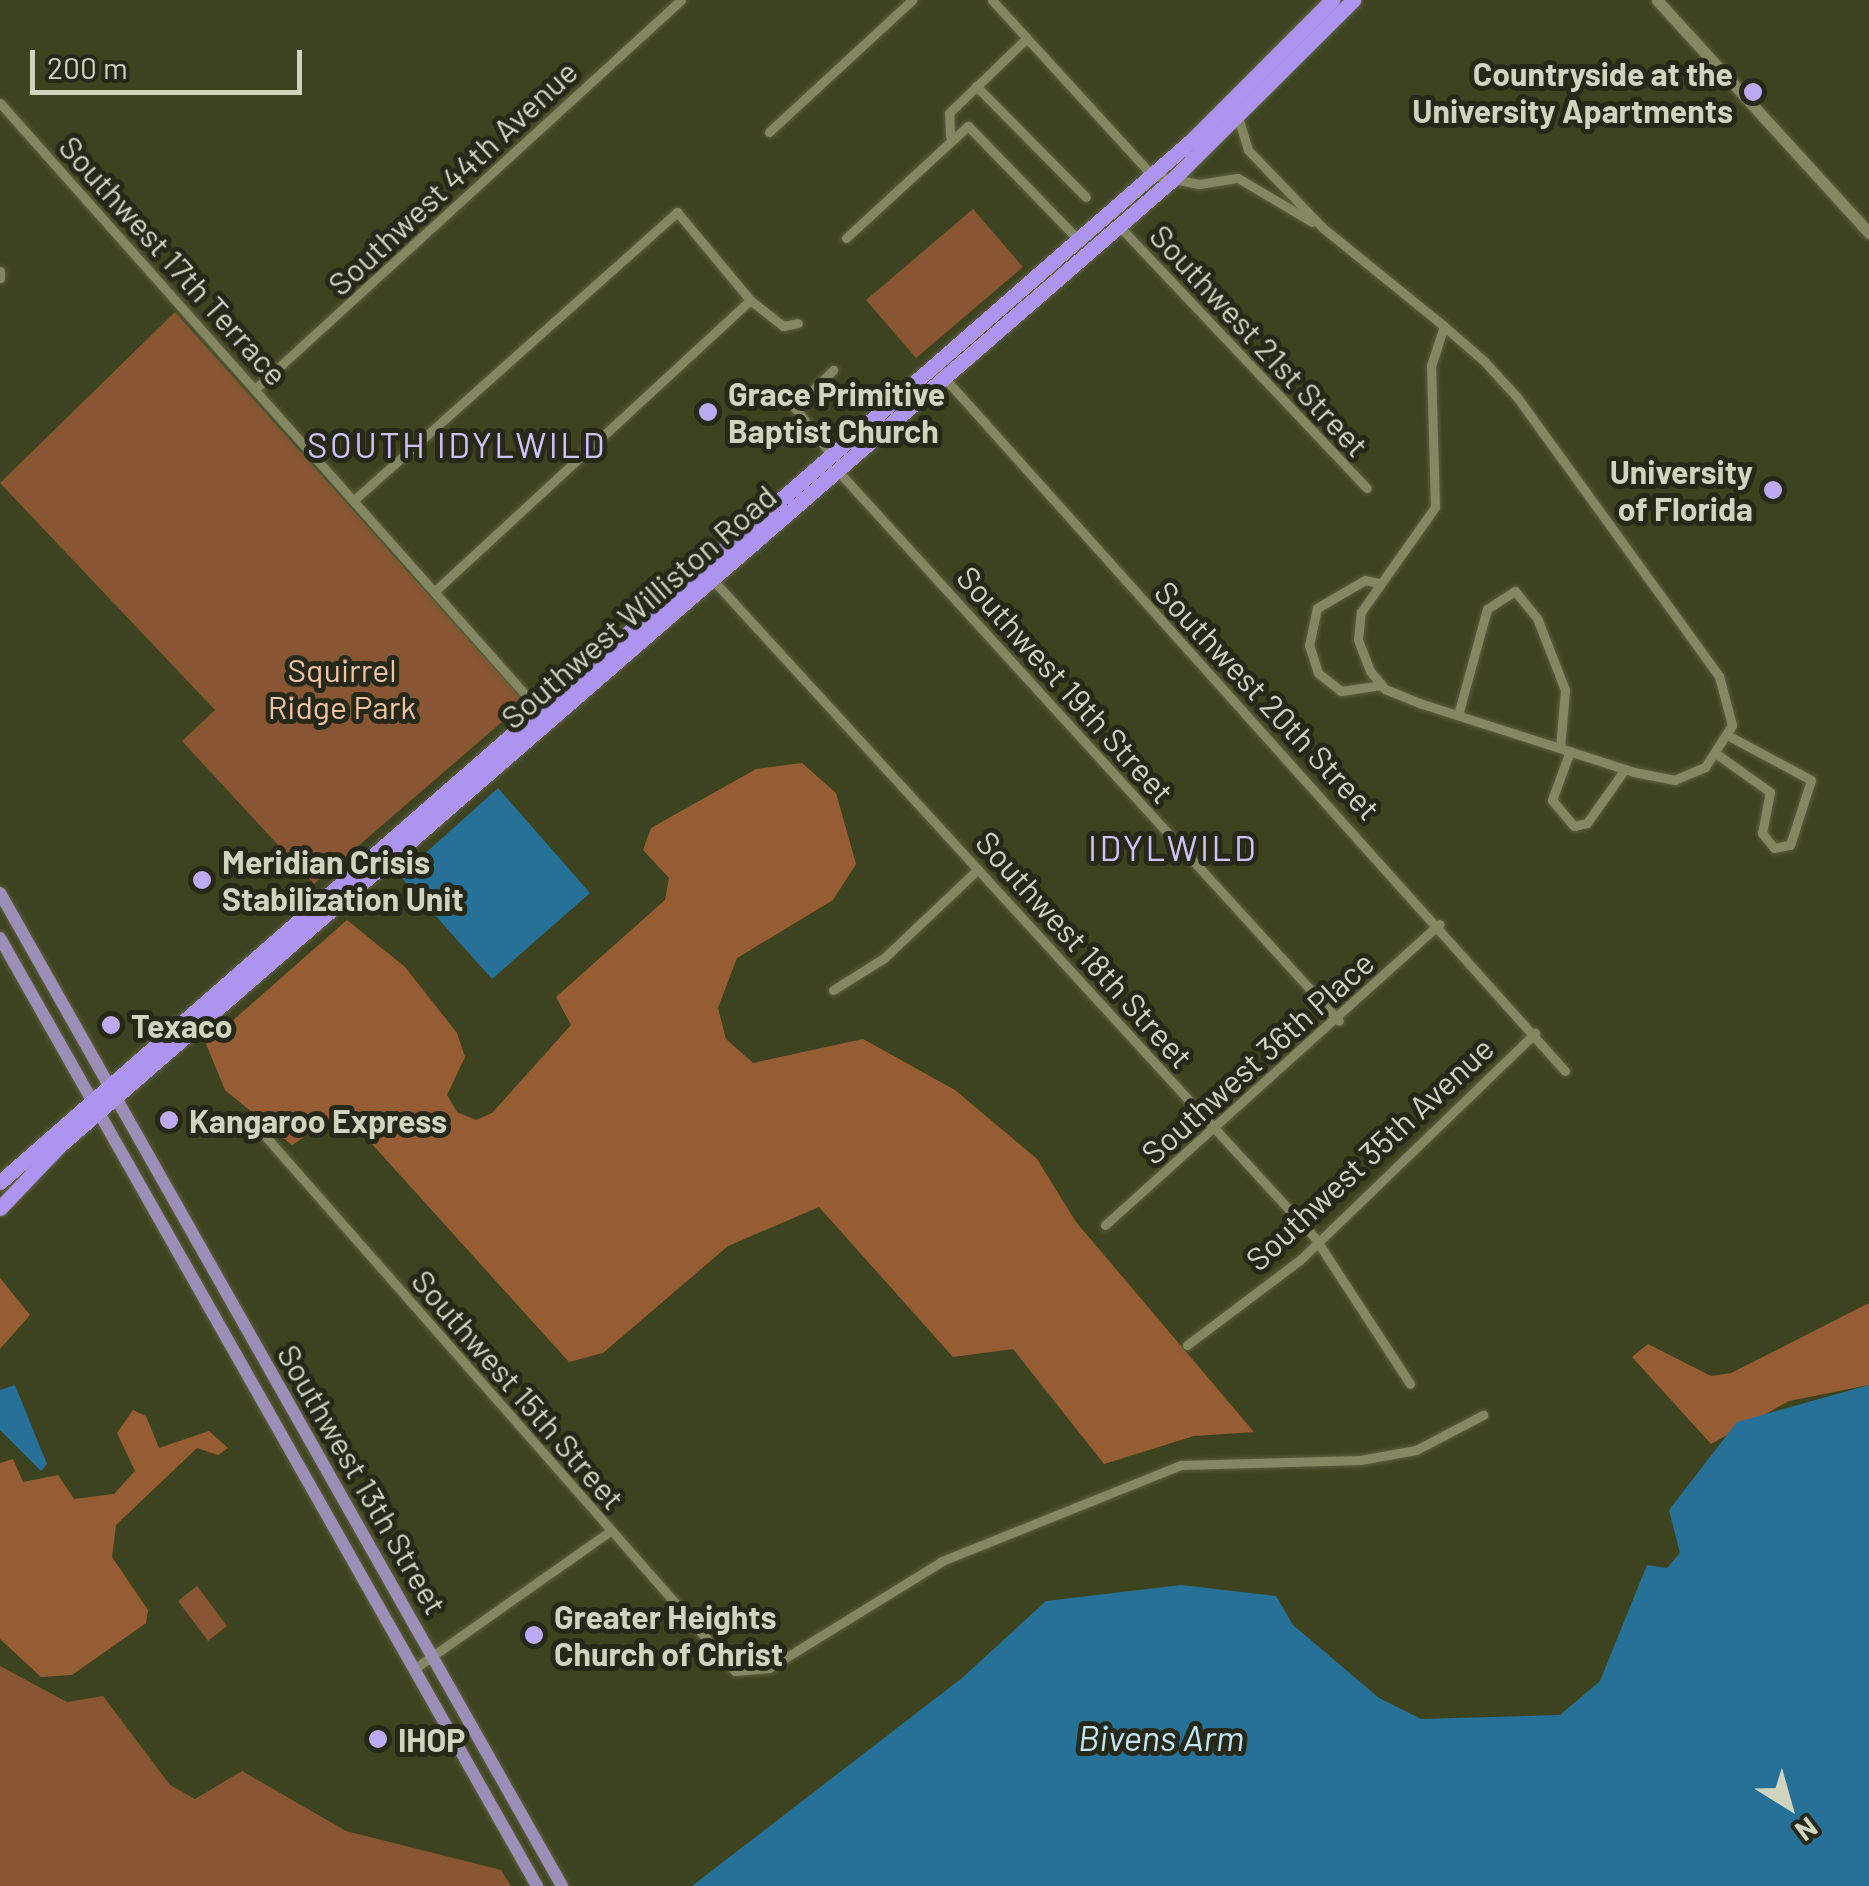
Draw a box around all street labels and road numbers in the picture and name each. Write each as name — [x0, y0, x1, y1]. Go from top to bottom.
street label: Southwest 44th Avenue — [319, 52, 585, 302]
street label: Southwest 17th Terrace — [52, 127, 296, 393]
street label: Southwest 21st Street — [1143, 216, 1377, 464]
street label: Southwest Williston Road — [493, 476, 783, 736]
street label: Southwest 19th Street — [950, 558, 1182, 810]
street label: Southwest 20th Street — [1147, 573, 1389, 827]
street label: Southwest 18th Street — [969, 823, 1201, 1075]
street label: Southwest 36th Place — [1133, 943, 1381, 1171]
street label: Southwest 35th Avenue — [1237, 1028, 1501, 1278]
street label: Southwest 15th Street — [404, 1261, 634, 1517]
street label: Southwest 13th Street — [270, 1337, 456, 1621]

